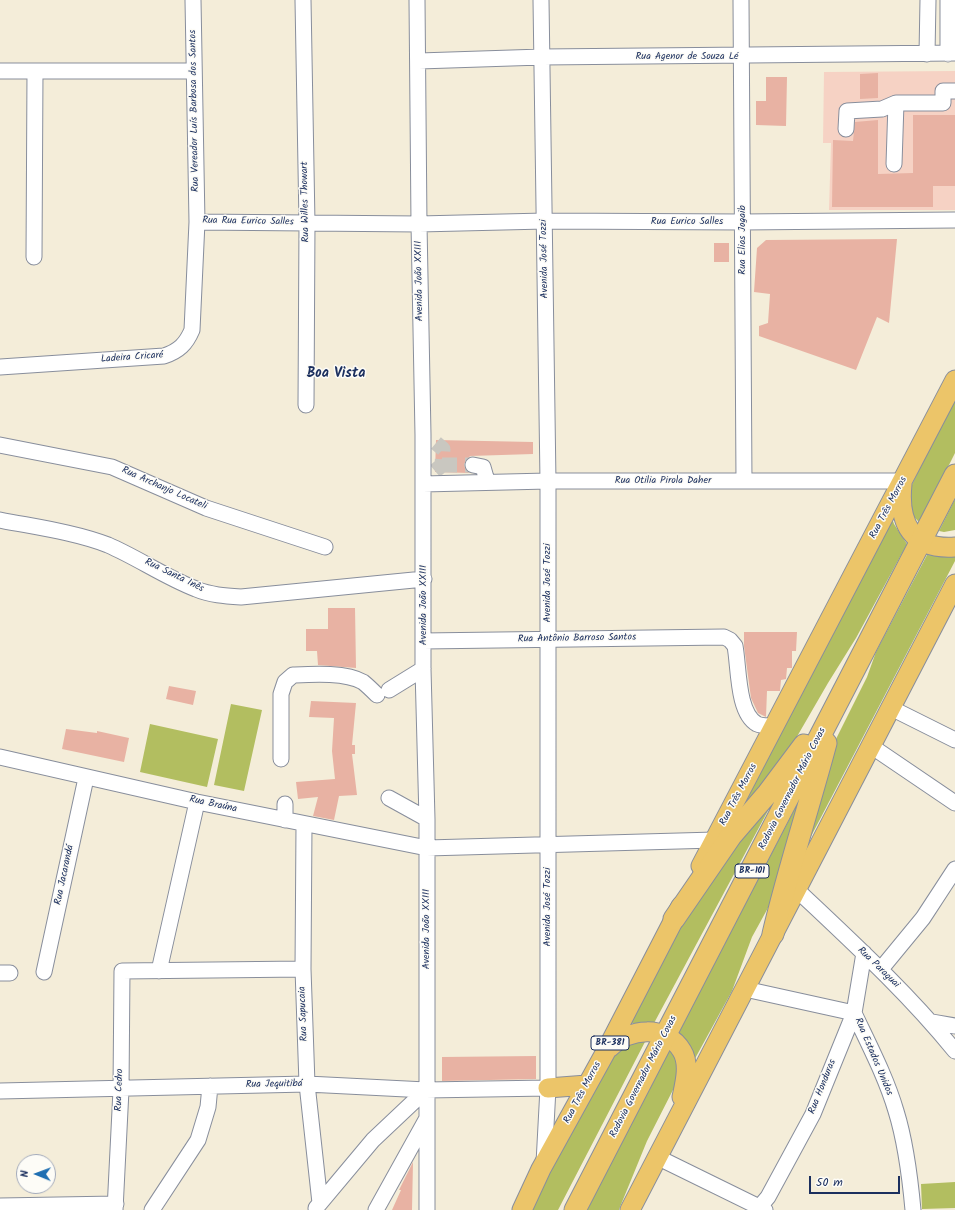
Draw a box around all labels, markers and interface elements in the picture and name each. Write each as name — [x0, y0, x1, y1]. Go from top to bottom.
street label: Rua Vereador Luís Barbosa dos Santos — [188, 30, 202, 192]
street label: Rua Agenor de Souza Lé — [636, 51, 738, 63]
street label: Rua Willes Thowart — [299, 161, 313, 243]
street label: Rua Elias Jogaib — [737, 205, 749, 275]
street label: Rua Rua Eurico Salles — [202, 215, 294, 229]
street label: Rua Eurico Salles — [651, 216, 723, 228]
street label: Avenida José Tozzi — [538, 219, 552, 299]
street label: Avenida João XXIII — [413, 241, 427, 321]
street label: Ladeira Cricaré — [100, 350, 164, 366]
district label: Boa Vista — [307, 367, 365, 383]
street label: Rua Archanjo Locateli — [120, 465, 208, 513]
street label: Rua Otilia Pirola Daher — [615, 475, 711, 487]
street label: Rua Três Morros — [868, 475, 910, 541]
street label: Avenida José Tozzi — [542, 543, 554, 623]
street label: Rua Santa Inês — [142, 557, 206, 595]
street label: Avenida João XXIII — [418, 565, 430, 645]
street label: Rua Antônio Barroso Santos — [518, 632, 636, 646]
street label: Rodovia Governador Mário Covas — [757, 726, 829, 852]
street label: Rua Três Morros — [718, 762, 760, 828]
street label: Rua Braúna — [188, 794, 238, 816]
street label: Rua Jacarandá — [53, 844, 77, 906]
road number: BR-101 — [735, 864, 769, 878]
street label: Avenida José Tozzi — [542, 867, 554, 947]
street label: Avenida João XXIII — [421, 889, 433, 969]
street label: Rua Paraguai — [854, 945, 902, 991]
street label: Rua Sapucaia — [297, 986, 311, 1042]
street label: Rodovia Governador Mário Covas — [608, 1014, 680, 1140]
street label: Rua Estados Unidos — [851, 1016, 895, 1098]
road number: BR-381 — [591, 1036, 629, 1050]
street label: Rua Honduras — [807, 1058, 839, 1116]
street label: Rua Três Morros — [562, 1060, 604, 1126]
street label: Rua Cedro — [113, 1068, 127, 1112]
street label: Rua Jequitibá — [246, 1079, 302, 1091]
north arrow — [16, 1154, 56, 1194]
scale bar — [811, 1168, 902, 1194]
text: N — [16, 1170, 34, 1177]
text: 50 m — [816, 1173, 843, 1192]

